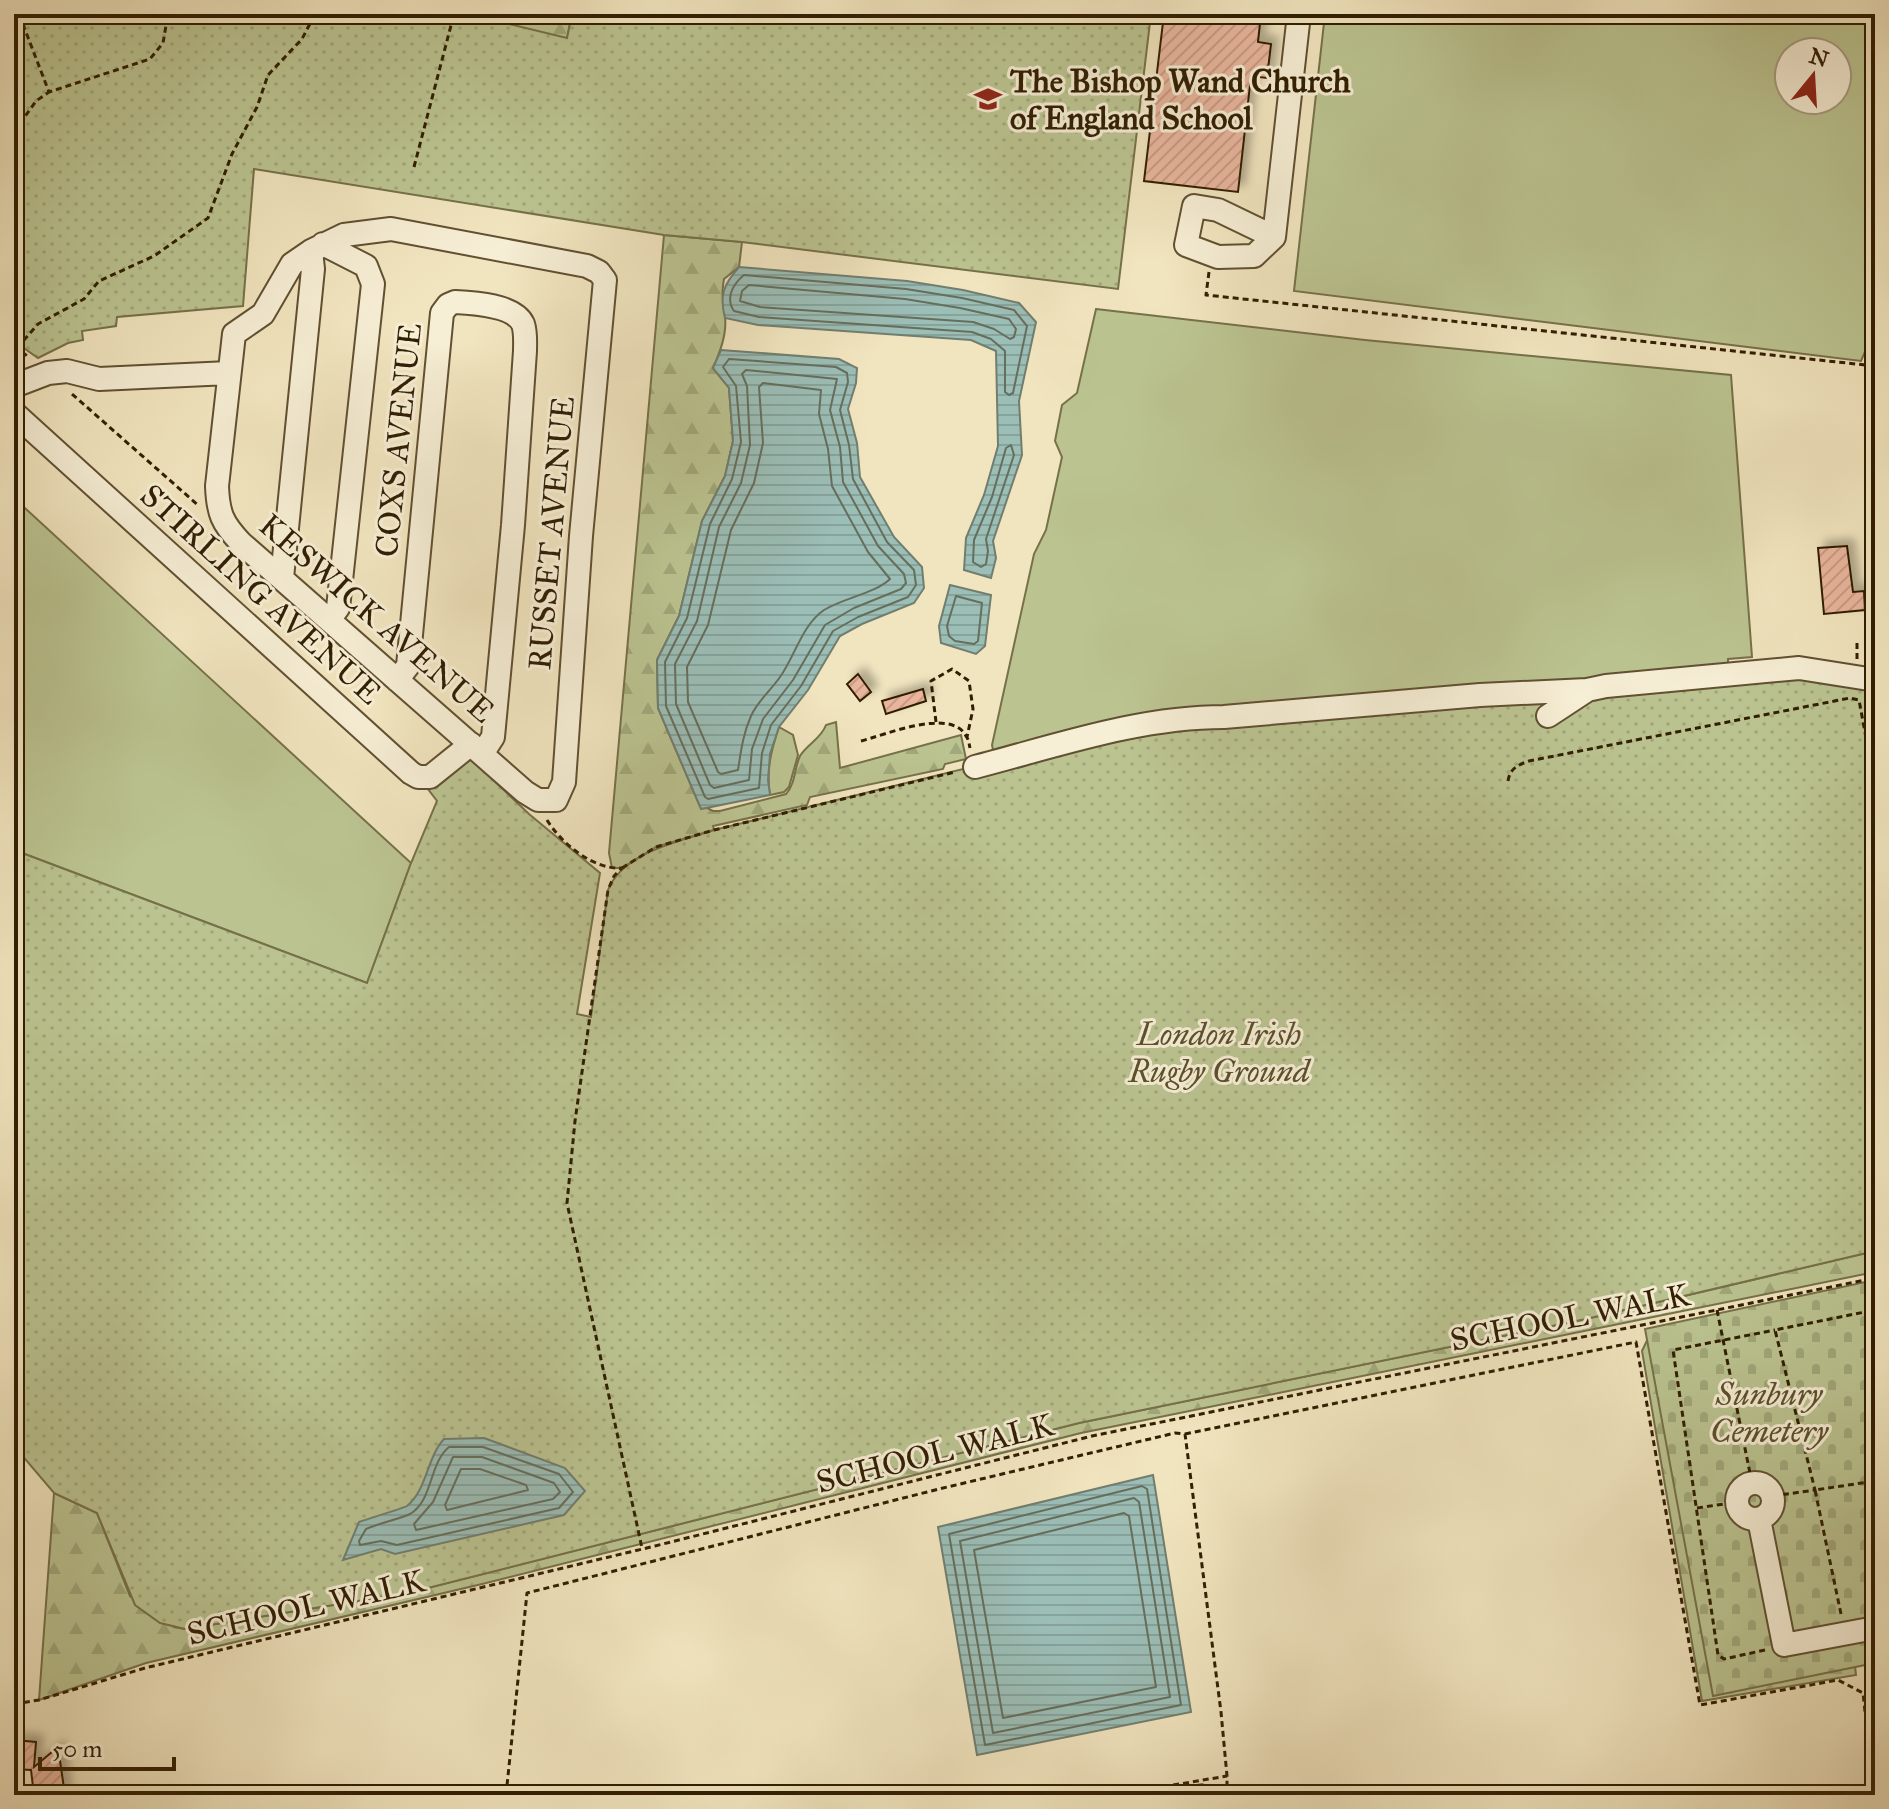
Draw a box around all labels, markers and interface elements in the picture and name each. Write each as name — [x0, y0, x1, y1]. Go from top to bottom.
north arrow — [1773, 36, 1853, 116]
text: N — [1806, 42, 1832, 73]
place label: The Bishop Wand Church of England School — [1010, 62, 1351, 138]
school or university icon: The Bishop Wand Church of England School — [973, 84, 1003, 114]
street label: COXS AVENUE — [367, 321, 430, 559]
street label: RUSSET AVENUE — [520, 395, 583, 672]
street label: STIRLING AVENUE — [132, 476, 389, 713]
street label: KESWICK AVENUE — [251, 506, 502, 731]
park label: London Irish Rugby Ground — [1127, 1015, 1312, 1091]
street label: SCHOOL WALK — [1447, 1275, 1695, 1360]
park label: Sunbury Cemetery — [1710, 1375, 1829, 1451]
street label: SCHOOL WALK — [812, 1405, 1059, 1502]
street label: SCHOOL WALK — [183, 1561, 430, 1654]
scale bar — [40, 1721, 174, 1771]
text: 50 m — [52, 1734, 102, 1764]

